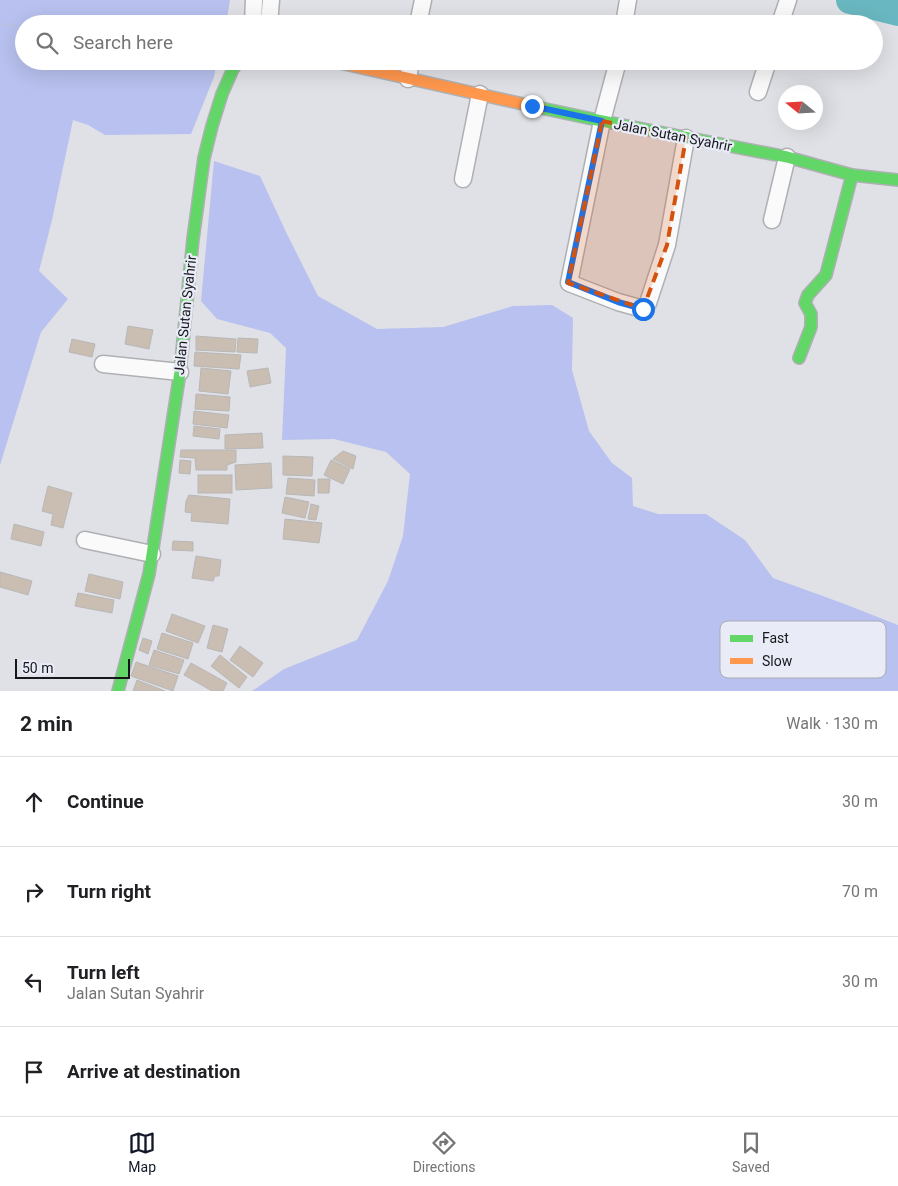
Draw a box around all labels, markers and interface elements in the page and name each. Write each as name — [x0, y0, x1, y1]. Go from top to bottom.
search box — [15, 15, 883, 70]
icon: search — [33, 29, 61, 57]
text: Search here — [73, 31, 173, 54]
north arrow — [778, 85, 823, 130]
route end — [521, 95, 544, 118]
street label: Jalan Sutan Syahrir — [613, 116, 734, 154]
street label: Jalan Sutan Syahrir — [171, 254, 199, 376]
route start — [632, 298, 655, 321]
legend — [720, 621, 886, 678]
text: Fast — [762, 630, 789, 646]
text: Slow — [762, 653, 793, 669]
scale bar — [15, 656, 130, 679]
text: 50 m — [22, 660, 54, 676]
text: 2 min — [20, 712, 73, 736]
text: Walk · 130 m — [786, 714, 878, 733]
icon: ahead — [20, 788, 48, 816]
text: Continue — [67, 790, 144, 813]
text: 30 m — [842, 792, 878, 811]
icon: right — [20, 878, 48, 906]
text: Turn right — [67, 880, 151, 903]
text: 70 m — [842, 882, 878, 901]
text: Turn left — [67, 961, 140, 984]
icon: left — [20, 968, 48, 996]
text: 30 m — [842, 972, 878, 991]
text: Jalan Sutan Syahrir — [67, 984, 204, 1003]
icon: arrive — [20, 1058, 48, 1086]
text: Arrive at destination — [67, 1060, 240, 1083]
tab: Map — [128, 1129, 156, 1175]
tab: Directions — [413, 1129, 476, 1175]
tab: Saved — [732, 1129, 770, 1175]

